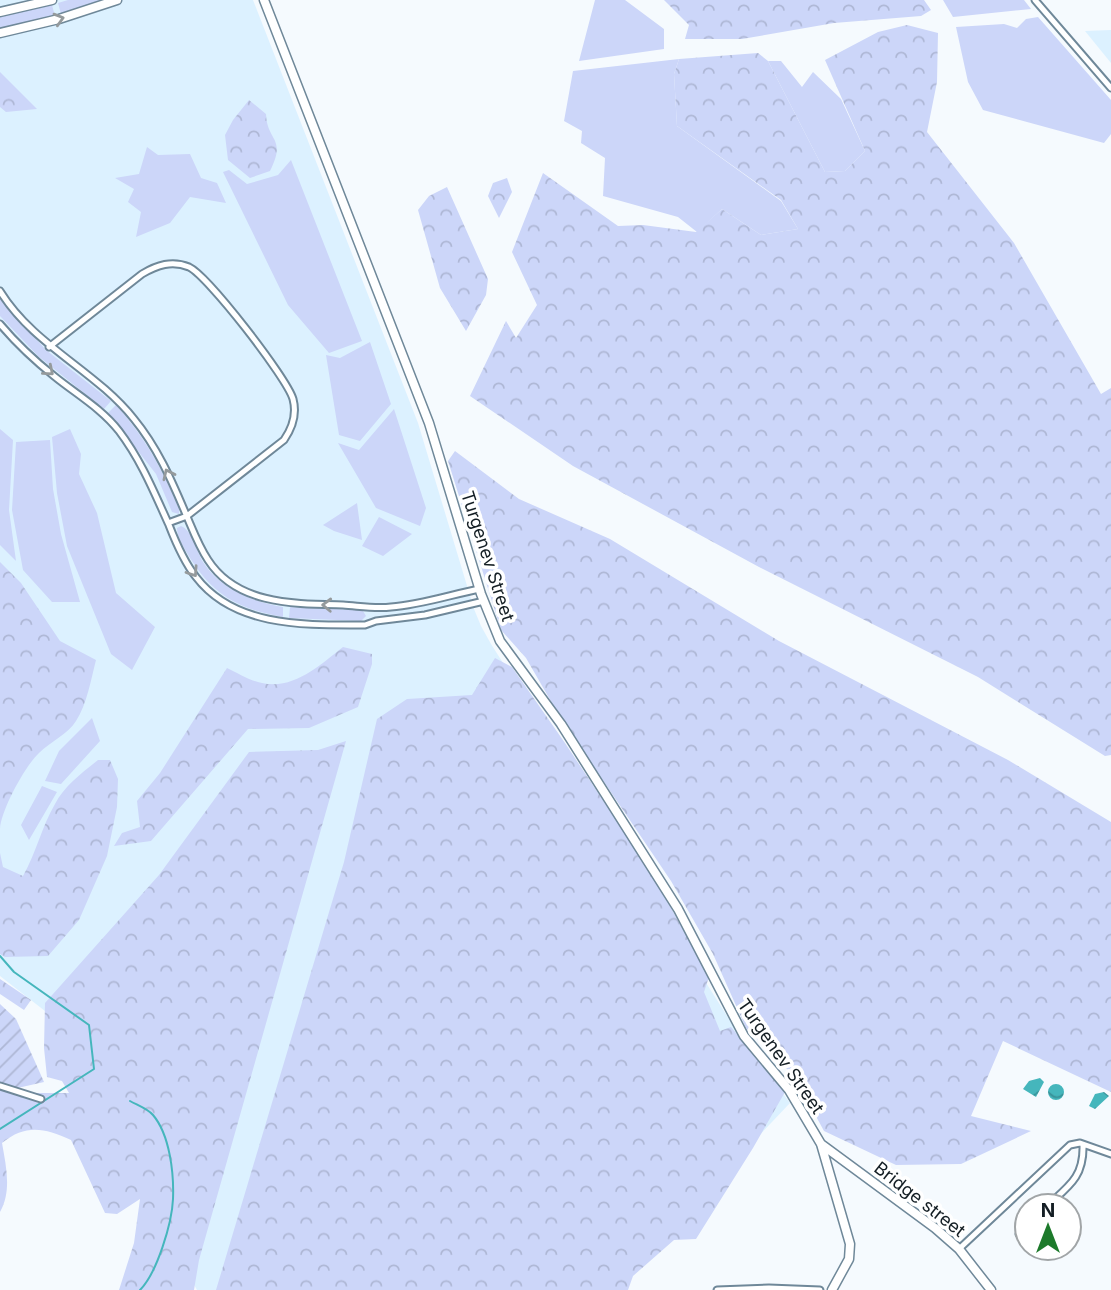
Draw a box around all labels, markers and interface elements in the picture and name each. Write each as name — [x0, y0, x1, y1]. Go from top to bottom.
one-way arrow — [53, 12, 65, 27]
one-way arrow — [41, 363, 53, 376]
one-way arrow — [162, 469, 176, 481]
street label: Turgenev Street — [457, 488, 519, 624]
one-way arrow — [185, 564, 197, 577]
one-way arrow — [321, 597, 332, 612]
street label: Turgenev Street — [733, 994, 829, 1118]
street label: Bridge street — [870, 1157, 970, 1241]
north arrow — [1013, 1192, 1083, 1262]
text: N — [1041, 1199, 1055, 1222]

